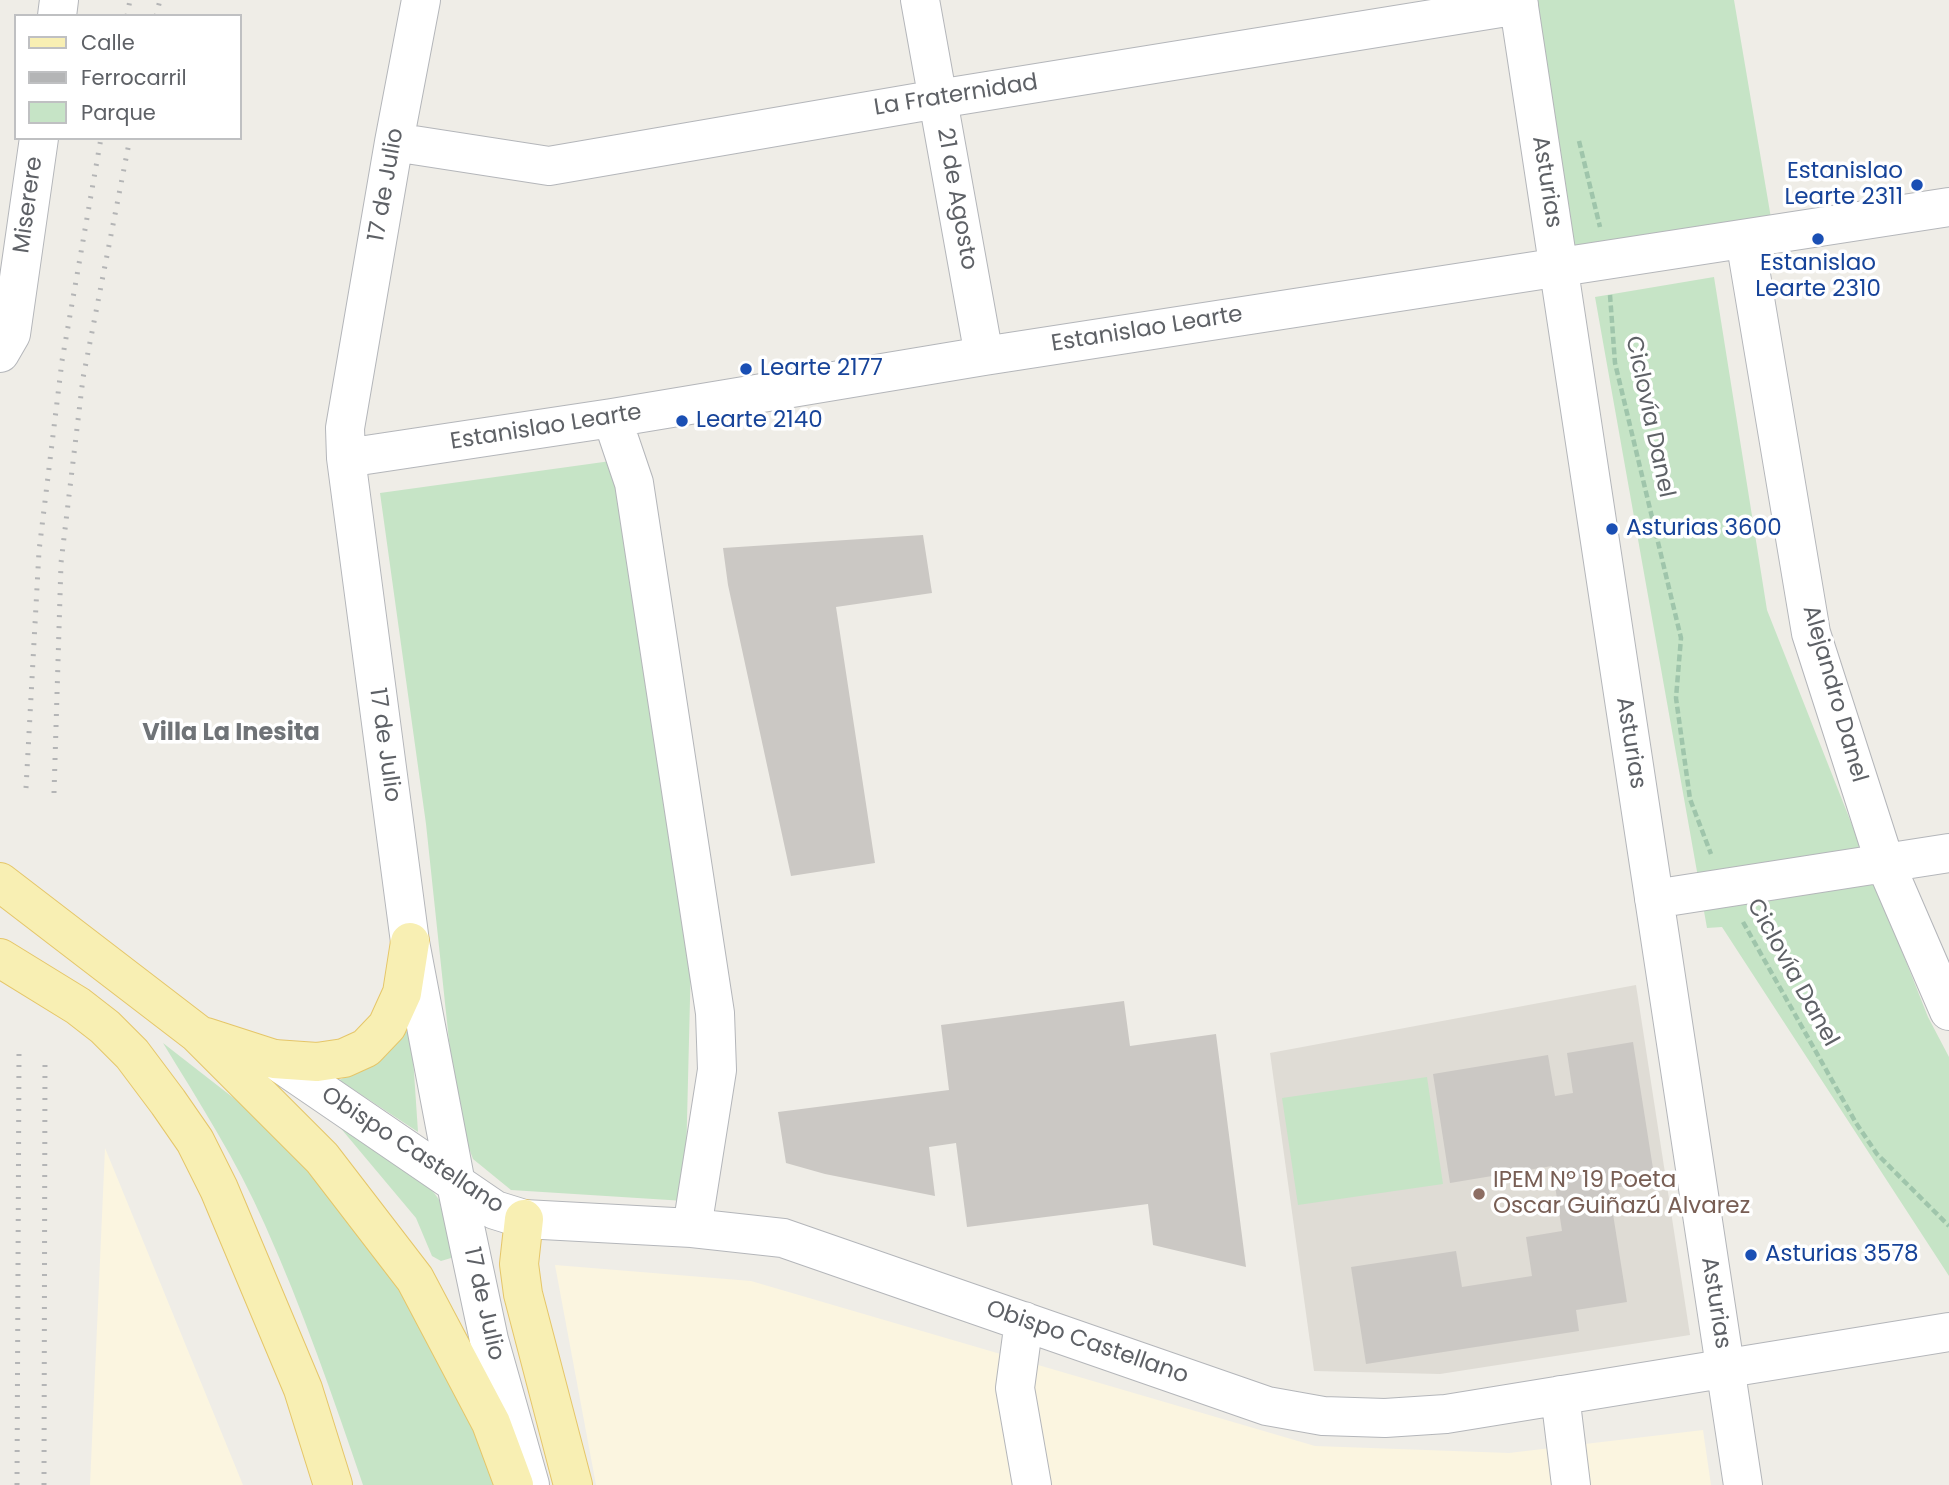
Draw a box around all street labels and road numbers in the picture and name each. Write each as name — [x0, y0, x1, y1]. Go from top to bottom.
street label: La Fraternidad — [872, 69, 1040, 123]
street label: 17 de Julio — [363, 126, 411, 244]
street label: 21 de Agosto — [930, 126, 982, 272]
street label: Asturias — [1525, 134, 1567, 230]
street label: Miserere — [9, 155, 49, 255]
street label: Estanislao Learte — [1049, 301, 1245, 359]
street label: Ciclovía Danel — [1618, 334, 1680, 500]
street label: Estanislao Learte — [448, 399, 644, 457]
street label: Alejandro Danel — [1796, 602, 1872, 786]
street label: 17 de Julio — [362, 686, 406, 804]
street label: Asturias — [1609, 695, 1651, 791]
street label: Ciclovía Danel — [1740, 894, 1844, 1052]
street label: Obispo Castellano — [316, 1082, 508, 1220]
street label: 17 de Julio — [457, 1245, 509, 1363]
street label: Asturias — [1694, 1255, 1736, 1351]
street label: Obispo Castellano — [982, 1295, 1192, 1391]

